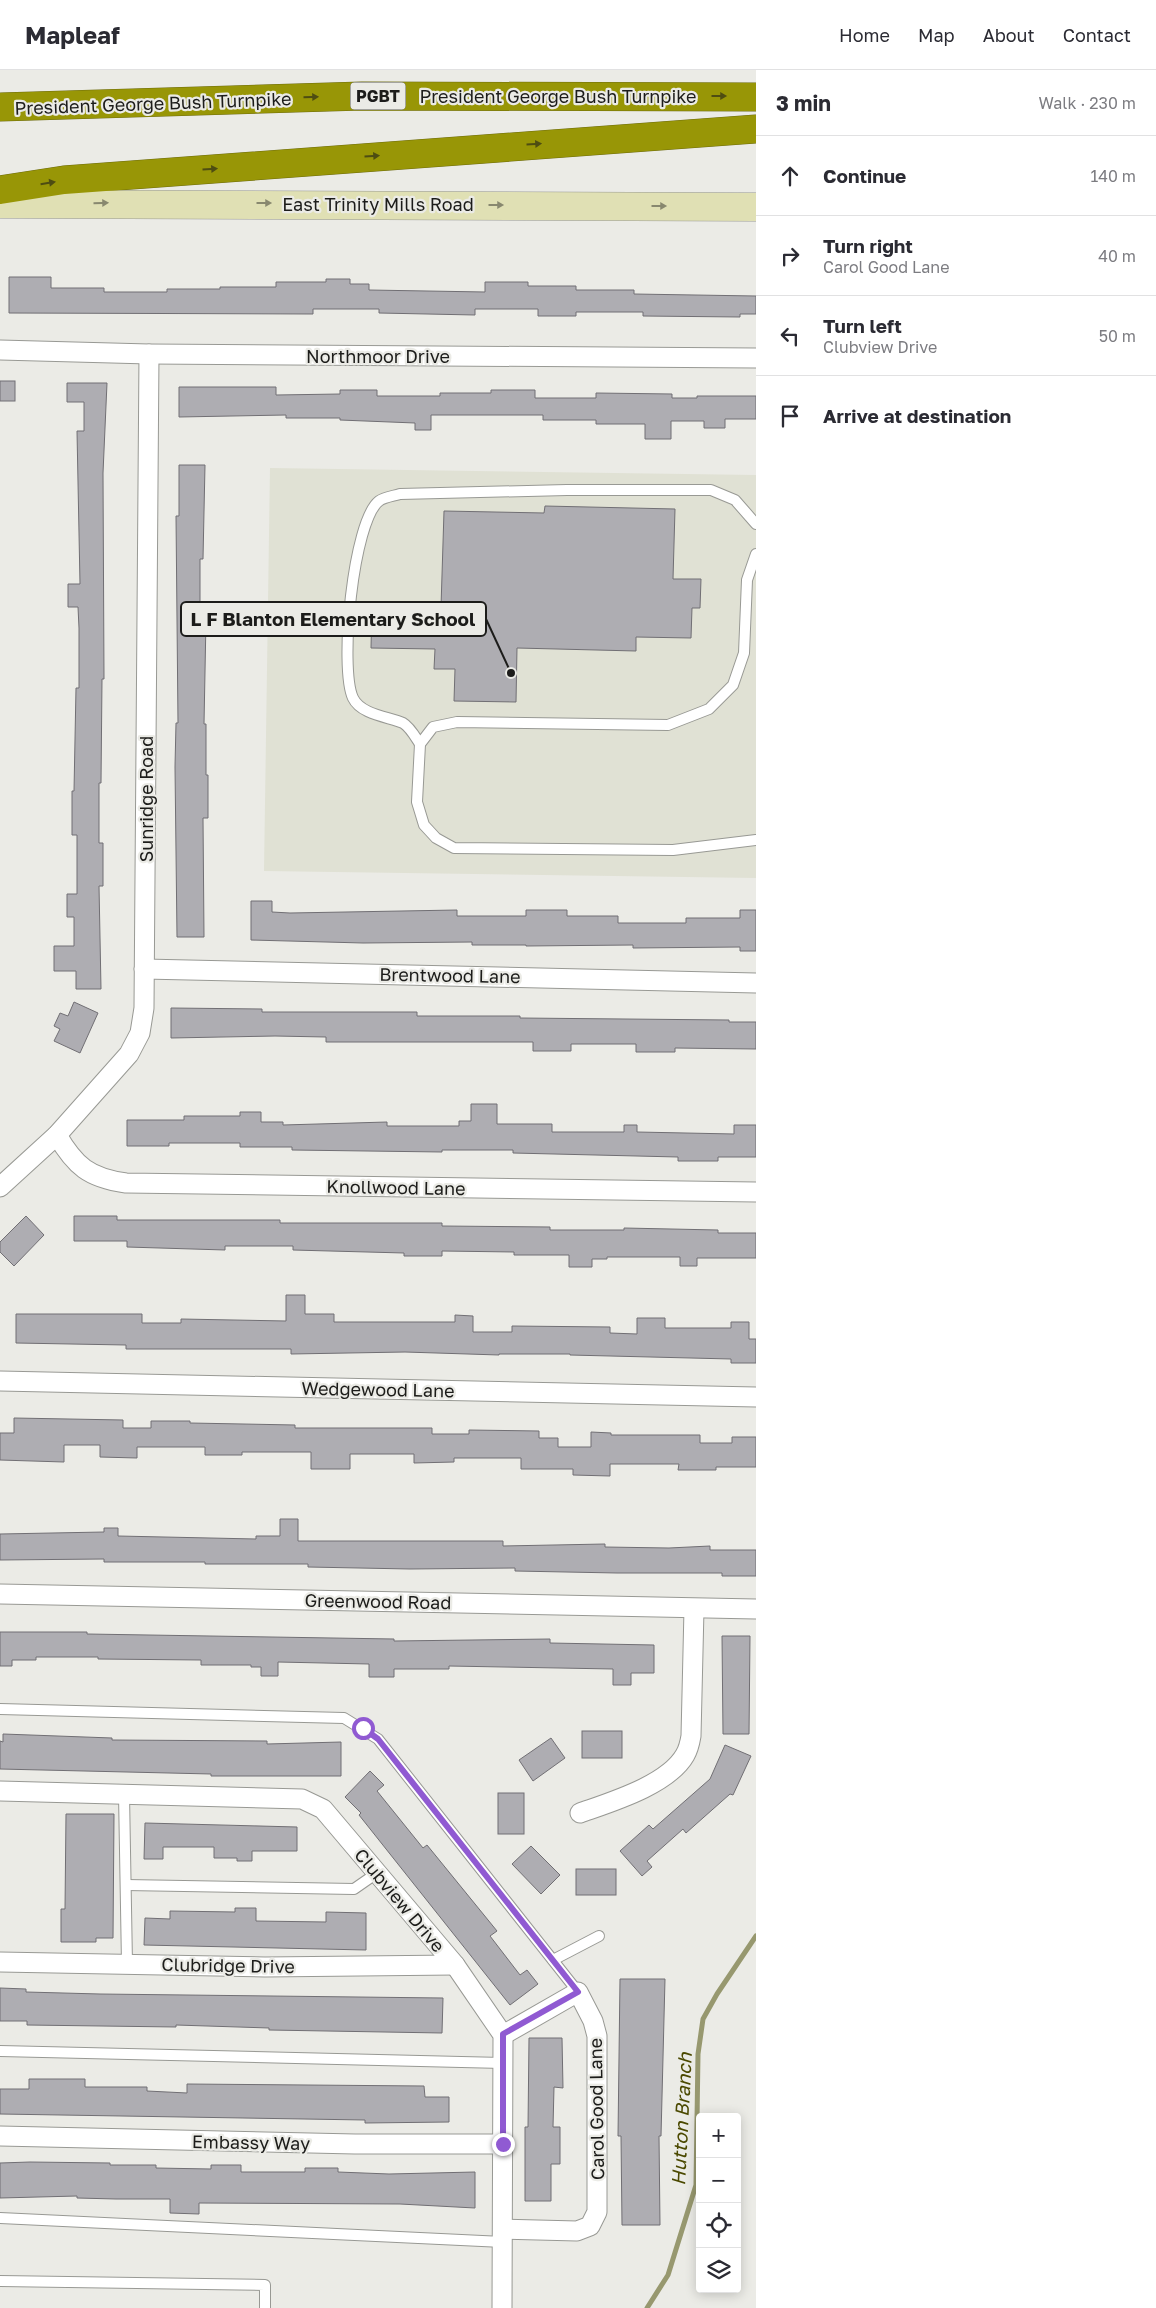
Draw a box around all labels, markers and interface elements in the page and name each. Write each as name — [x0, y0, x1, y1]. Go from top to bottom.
text: Mapleaf — [25, 20, 120, 49]
text: Home — [839, 24, 890, 46]
text: Map — [918, 24, 955, 46]
text: About — [983, 24, 1035, 46]
text: Contact — [1063, 24, 1131, 46]
road number: PGBT — [350, 82, 406, 110]
street label: President George Bush Turnpike — [419, 85, 697, 107]
street label: President George Bush Turnpike — [14, 87, 292, 119]
text: 3 min — [776, 90, 831, 116]
one-way arrow — [711, 92, 727, 100]
one-way arrow — [303, 93, 319, 101]
text: Walk · 230 m — [1039, 93, 1136, 113]
one-way arrow — [526, 140, 542, 148]
one-way arrow — [364, 152, 380, 160]
icon: ahead — [776, 162, 804, 190]
text: Continue — [823, 164, 906, 187]
one-way arrow — [202, 165, 218, 173]
text: 140 m — [1090, 166, 1136, 186]
one-way arrow — [41, 178, 57, 186]
street label: East Trinity Mills Road — [282, 193, 474, 215]
one-way arrow — [93, 199, 109, 207]
one-way arrow — [256, 200, 272, 208]
one-way arrow — [488, 201, 504, 209]
one-way arrow — [651, 202, 667, 210]
text: Turn right — [823, 234, 913, 257]
icon: right — [776, 242, 804, 270]
text: 40 m — [1098, 246, 1136, 266]
text: Carol Good Lane — [823, 257, 949, 277]
text: Turn left — [823, 314, 902, 337]
icon: left — [776, 322, 804, 350]
text: 50 m — [1099, 326, 1136, 346]
text: Clubview Drive — [823, 337, 937, 357]
street label: Northmoor Drive — [306, 345, 450, 367]
icon: arrive — [776, 402, 804, 430]
text: Arrive at destination — [823, 404, 1011, 427]
callout: L F Blanton Elementary School — [181, 602, 486, 636]
text: L F Blanton Elementary School — [191, 607, 475, 630]
street label: Sunridge Road — [135, 736, 157, 862]
street label: Brentwood Lane — [379, 963, 521, 987]
street label: Knollwood Lane — [326, 1175, 466, 1199]
street label: Wedgewood Lane — [301, 1377, 455, 1401]
street label: Greenwood Road — [304, 1589, 452, 1613]
route start — [352, 1717, 375, 1740]
street label: Clubview Drive — [350, 1844, 450, 1956]
street label: Clubridge Drive — [161, 1953, 295, 1977]
street label: Carol Good Lane — [584, 2038, 608, 2180]
water label: Hutton Branch — [666, 2051, 696, 2186]
map controls — [696, 2113, 741, 2293]
button: + — [696, 2113, 741, 2158]
street label: Embassy Way — [192, 2130, 310, 2154]
route end — [492, 2133, 515, 2156]
button: − — [696, 2158, 741, 2203]
button: locate — [696, 2203, 741, 2248]
button: layers — [696, 2248, 741, 2293]

